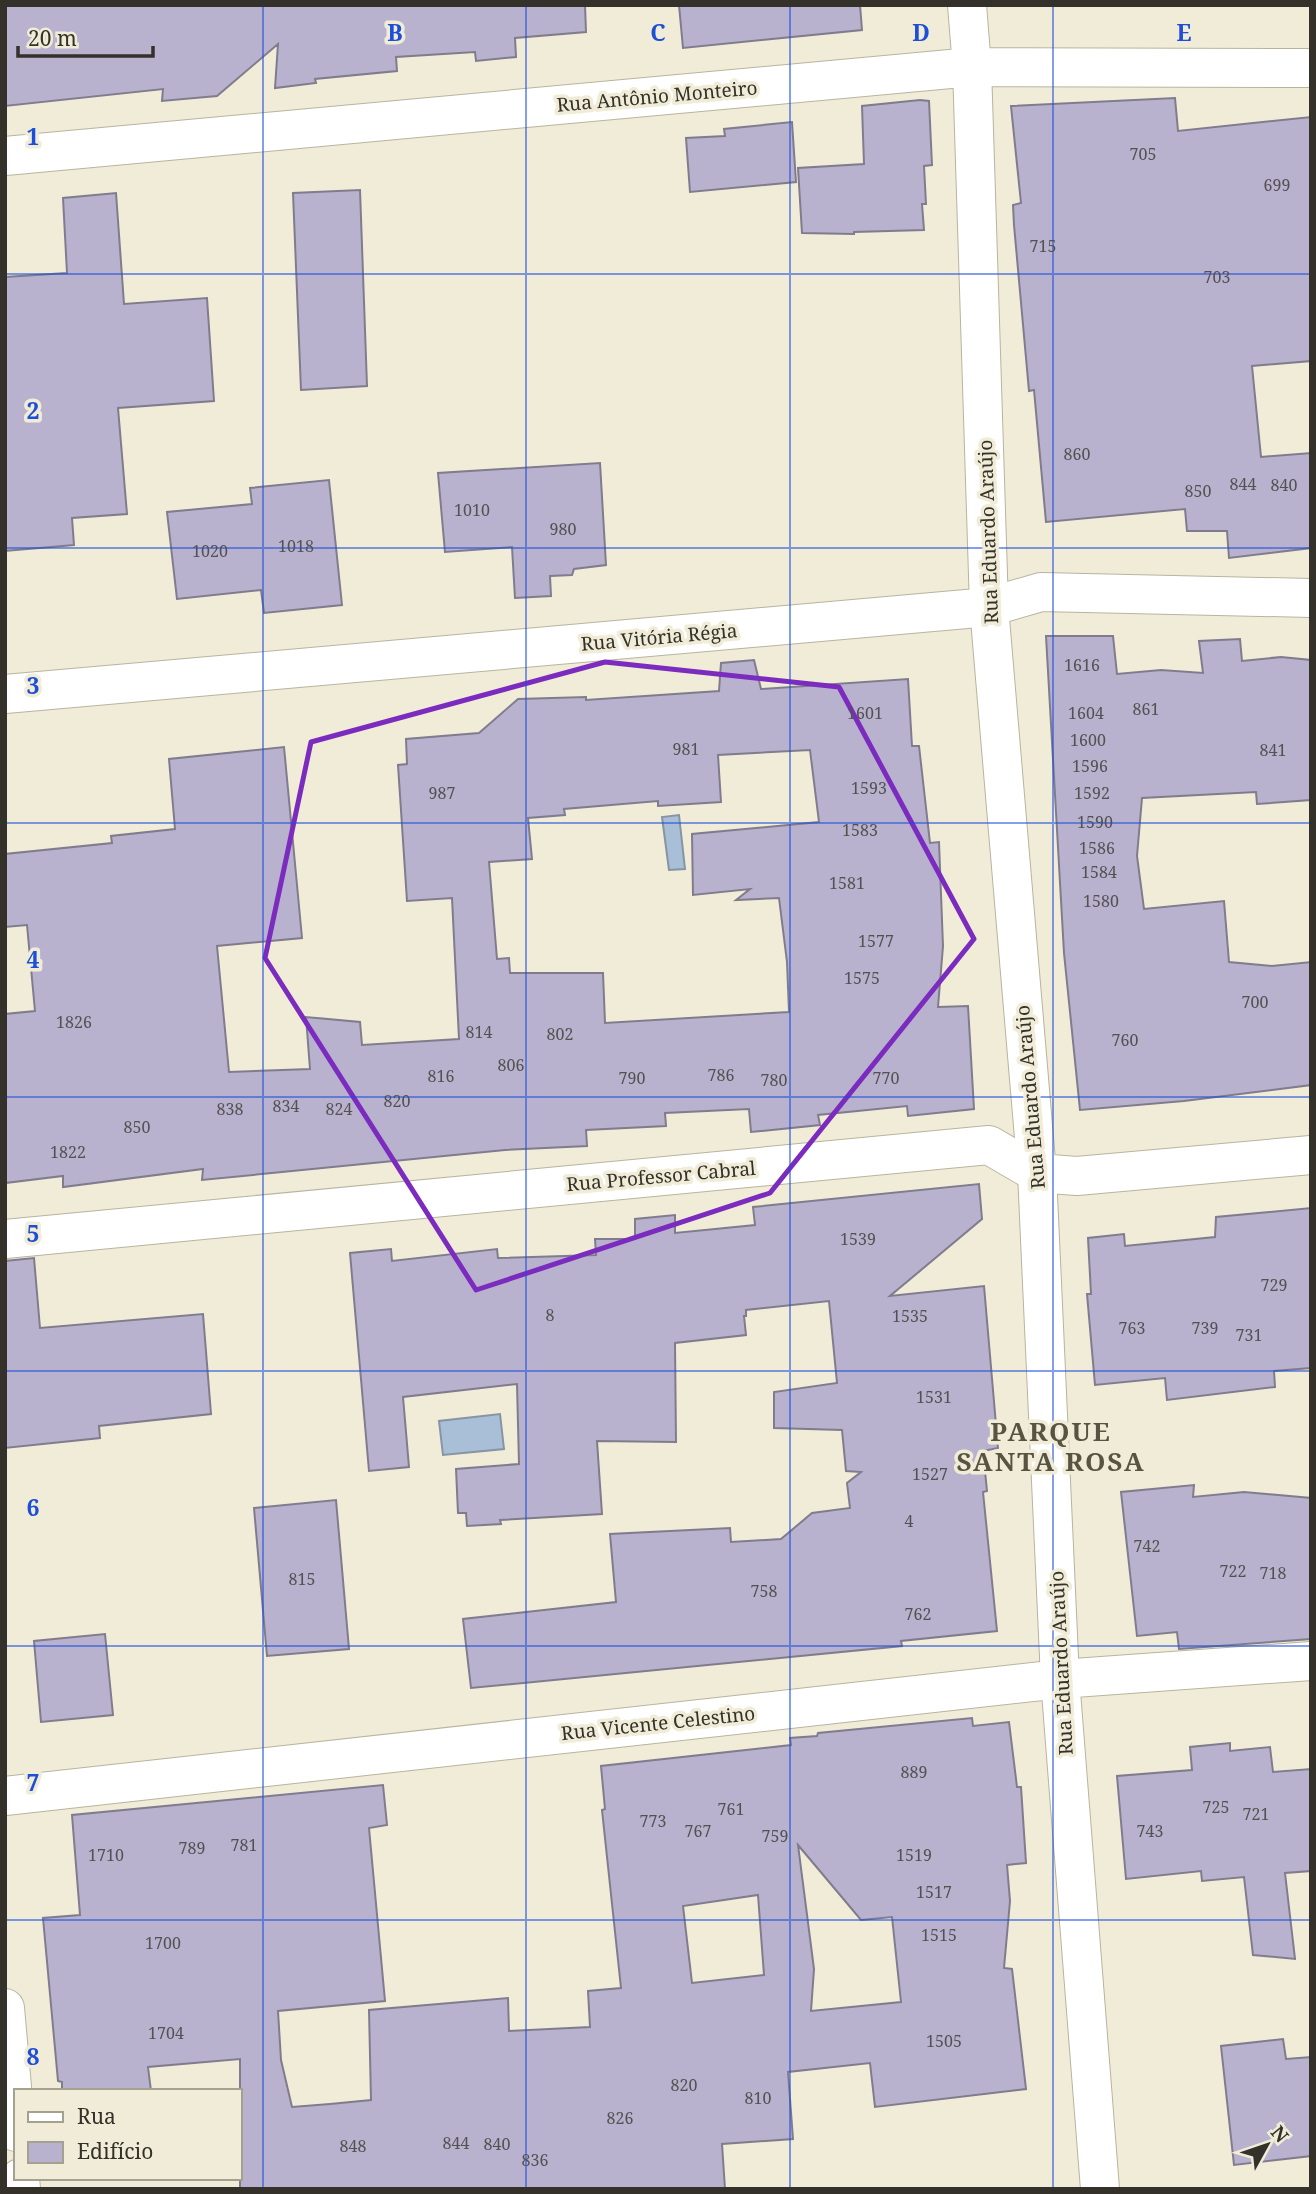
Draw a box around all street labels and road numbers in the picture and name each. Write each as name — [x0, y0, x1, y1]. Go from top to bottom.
street label: Rua Antônio Monteiro — [555, 74, 759, 118]
street label: Rua Eduardo Araújo — [972, 439, 1004, 625]
street label: Rua Vitória Régia — [580, 617, 738, 657]
street label: Rua Eduardo Araújo — [1009, 1004, 1051, 1190]
street label: Rua Professor Cabral — [565, 1155, 757, 1197]
street label: Rua Eduardo Araújo — [1043, 1570, 1079, 1756]
street label: Rua Vicente Celestino — [560, 1700, 756, 1746]

